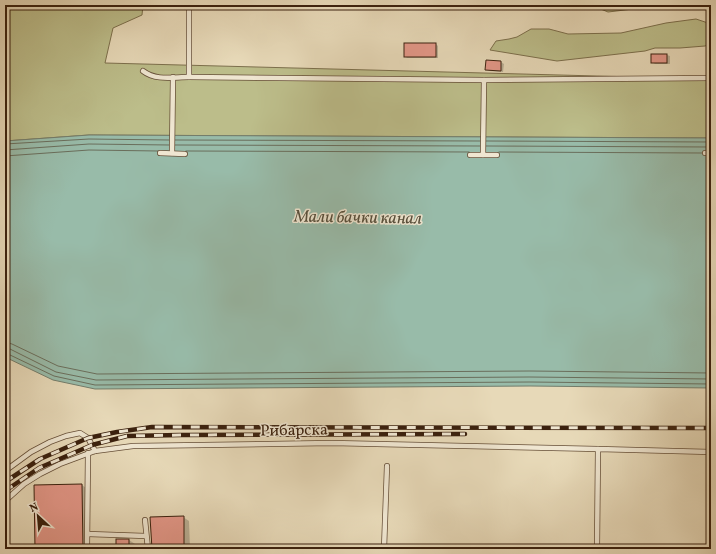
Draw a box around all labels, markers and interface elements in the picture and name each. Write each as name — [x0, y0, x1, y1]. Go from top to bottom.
water label: Мали бачки канал — [293, 205, 422, 231]
street label: Рибарска — [260, 419, 328, 443]
north arrow — [18, 496, 58, 536]
text: N — [27, 500, 41, 517]

